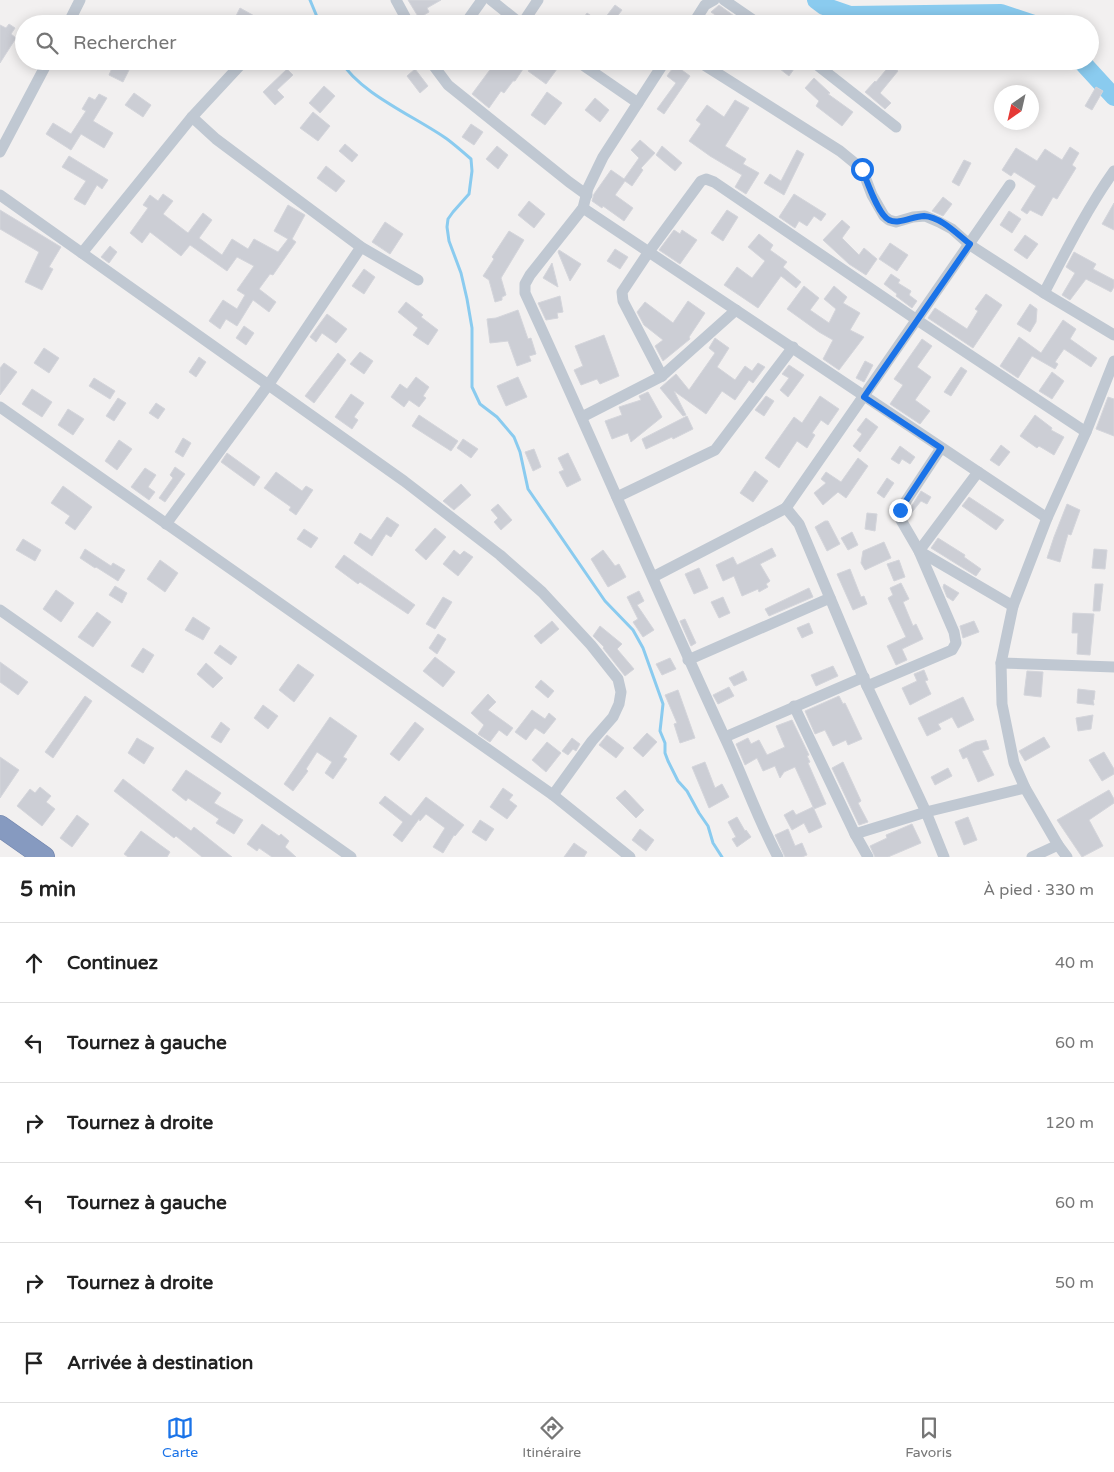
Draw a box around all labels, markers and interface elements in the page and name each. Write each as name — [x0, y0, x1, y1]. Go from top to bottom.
search box — [15, 15, 1099, 70]
icon: search — [33, 29, 61, 57]
text: Rechercher — [73, 32, 176, 54]
north arrow — [994, 85, 1039, 130]
route start — [851, 158, 874, 181]
route end — [889, 499, 912, 522]
text: 5 min — [20, 877, 76, 902]
text: À pied · 330 m — [983, 880, 1094, 900]
icon: ahead — [20, 949, 48, 977]
text: Continuez — [67, 952, 158, 974]
text: 40 m — [1055, 953, 1094, 973]
icon: left — [20, 1029, 48, 1057]
text: Tournez à gauche — [67, 1032, 227, 1054]
text: 60 m — [1055, 1033, 1094, 1053]
icon: right — [20, 1109, 48, 1137]
text: Tournez à droite — [67, 1112, 213, 1134]
text: 120 m — [1045, 1113, 1094, 1133]
icon: left — [20, 1189, 48, 1217]
text: Tournez à gauche — [67, 1192, 227, 1214]
text: 60 m — [1055, 1193, 1094, 1213]
icon: right — [20, 1269, 48, 1297]
text: Tournez à droite — [67, 1272, 213, 1294]
text: 50 m — [1055, 1273, 1094, 1293]
icon: arrive — [20, 1349, 48, 1377]
text: Arrivée à destination — [67, 1352, 253, 1374]
tab: Carte — [162, 1414, 198, 1461]
tab: Itinéraire — [522, 1414, 581, 1461]
tab: Favoris — [905, 1414, 952, 1461]

